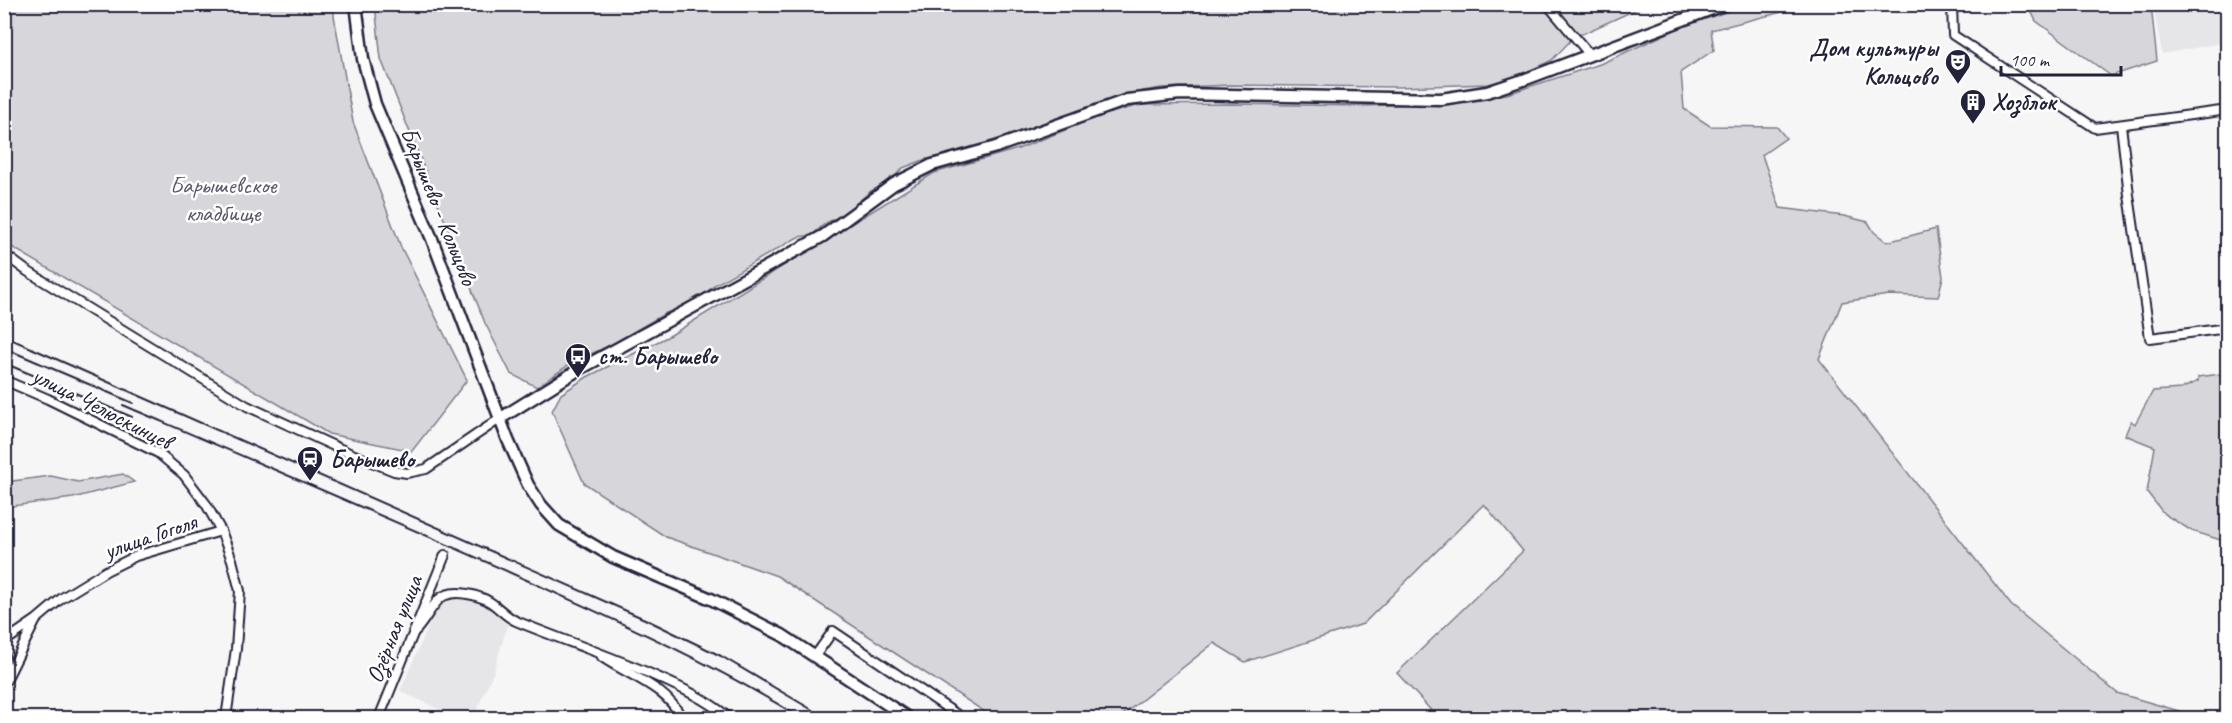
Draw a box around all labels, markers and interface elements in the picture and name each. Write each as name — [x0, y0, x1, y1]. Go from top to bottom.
place label: Дом культуры Кольцово — [1809, 33, 1940, 91]
scale bar — [2001, 39, 2121, 77]
theatre icon: Дом культуры Кольцово — [1943, 47, 1973, 85]
text: 100 m — [2010, 49, 2051, 71]
building icon: Хозблок — [1958, 87, 1988, 125]
place label: Хозблок — [1992, 87, 2058, 118]
street label: Барышево - Кольцово — [394, 123, 485, 291]
park label: Барышевское кладбище — [170, 170, 278, 228]
bus stop icon: ст. Барышево — [563, 341, 593, 379]
place label: ст. Барышево — [598, 341, 720, 371]
street label: улица Челюскинцев — [25, 359, 180, 458]
station icon: Барышево — [295, 444, 325, 482]
place label: Барышево — [330, 444, 417, 474]
street label: улица Гоголя — [98, 506, 202, 566]
street label: Озёрная улица — [359, 570, 431, 687]

